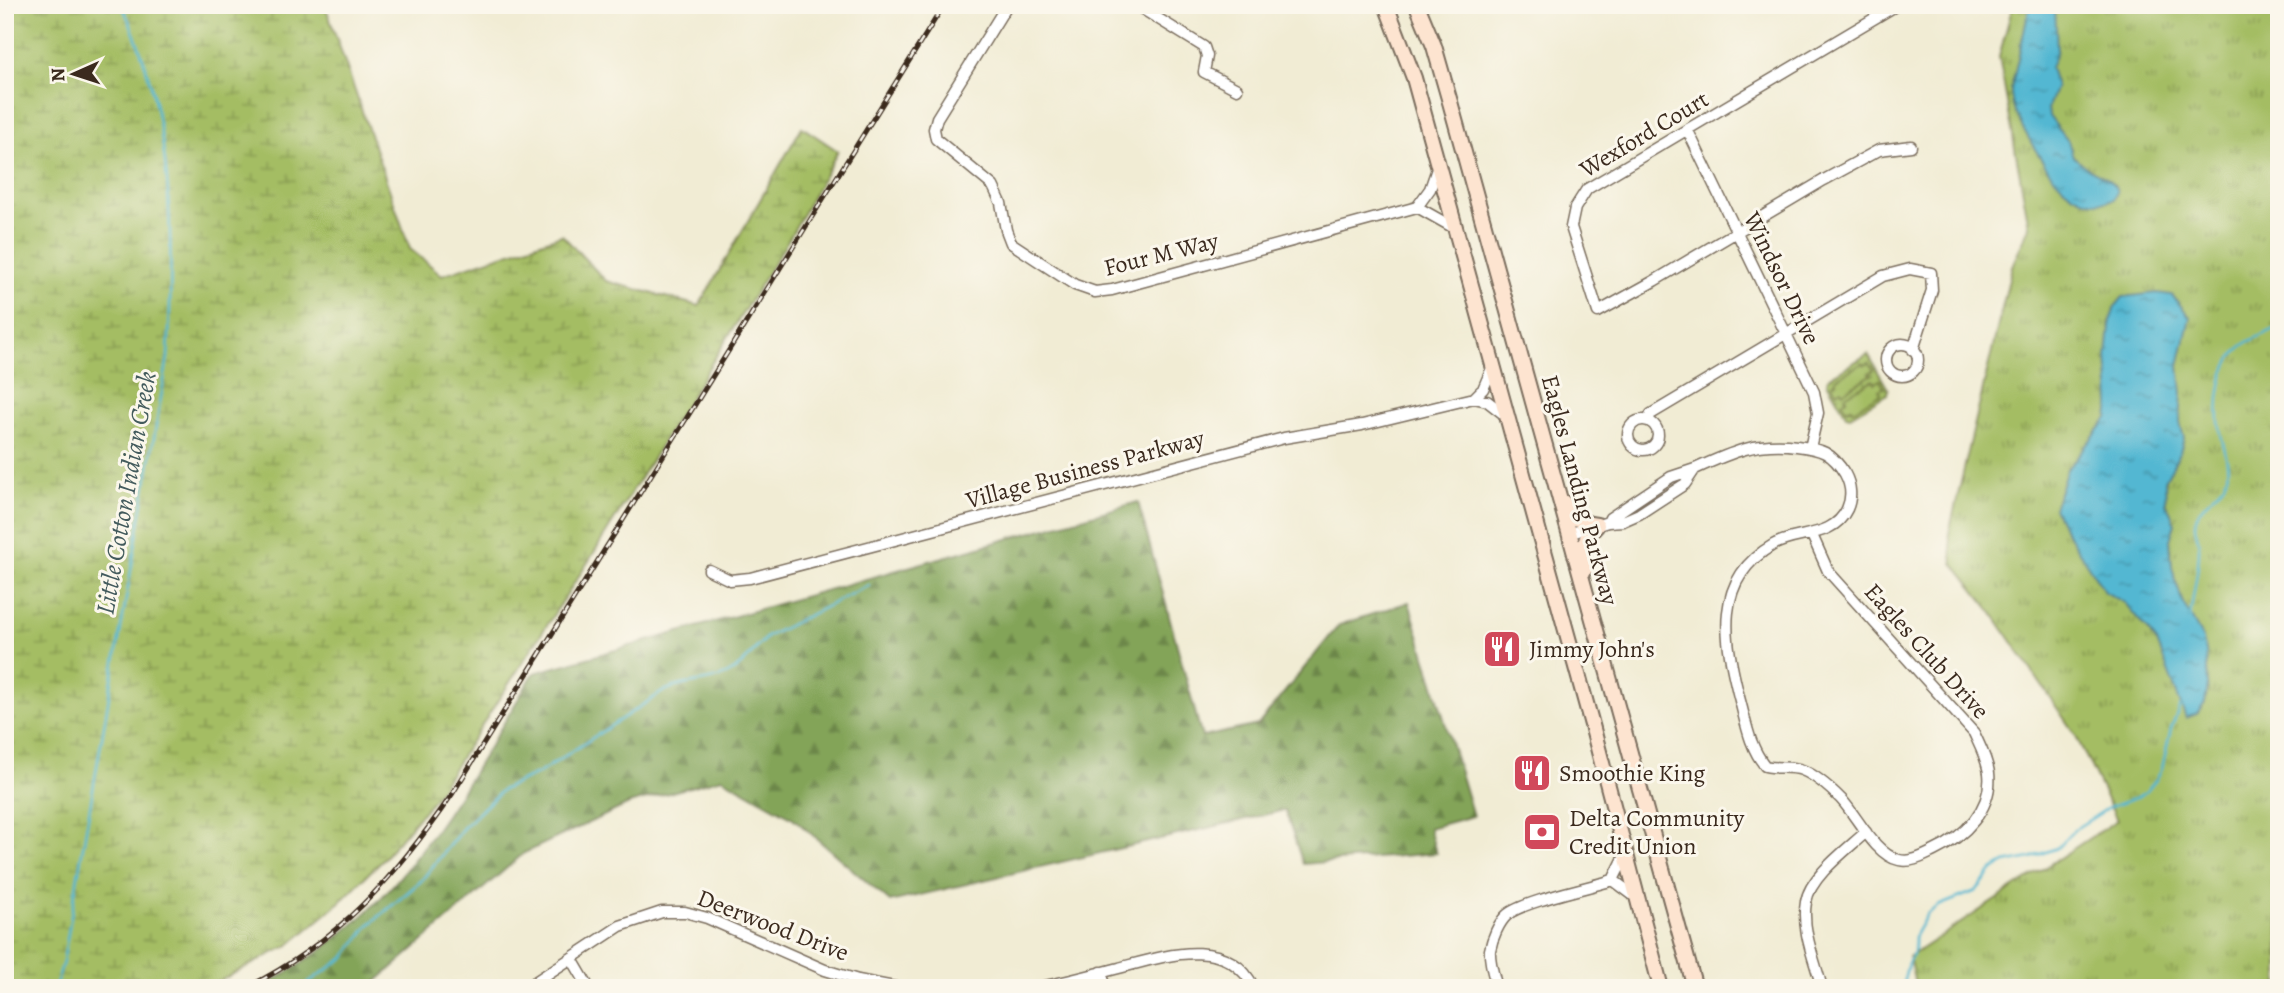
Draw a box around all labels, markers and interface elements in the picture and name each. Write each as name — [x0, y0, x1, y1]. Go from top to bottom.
north arrow — [38, 38, 108, 108]
text: N — [45, 67, 71, 82]
street label: Wexford Court — [1573, 83, 1714, 186]
street label: Windsor Drive — [1736, 206, 1828, 350]
street label: Four M Way — [1100, 224, 1222, 284]
water label: Little Cotton Indian Creek — [87, 369, 165, 617]
street label: Eagles Landing Parkway — [1534, 371, 1626, 609]
street label: Village Business Parkway — [961, 422, 1208, 516]
street label: Eagles Club Drive — [1857, 576, 1997, 726]
restaurant icon: Jimmy John's — [1481, 628, 1523, 670]
place label: Jimmy John's — [1529, 633, 1655, 665]
restaurant icon: Smoothie King — [1511, 752, 1553, 794]
place label: Smoothie King — [1559, 757, 1705, 789]
place label: Delta Community Credit Union — [1569, 802, 1745, 862]
bank icon: Delta Community Credit Union — [1521, 811, 1563, 853]
street label: Deerwood Drive — [693, 881, 853, 969]

